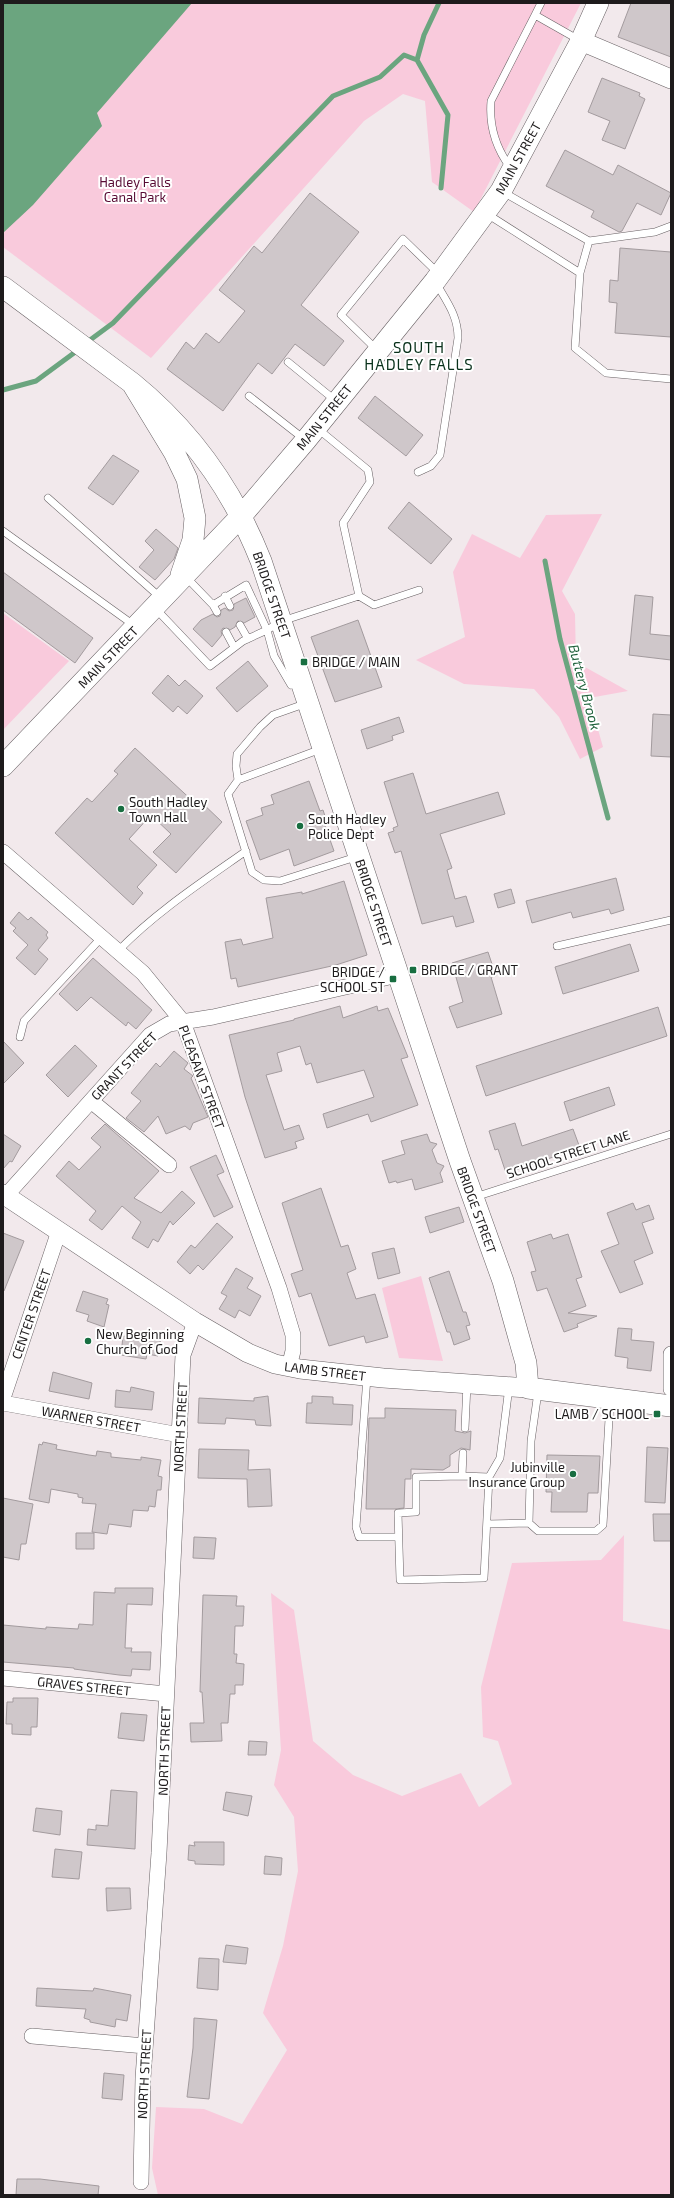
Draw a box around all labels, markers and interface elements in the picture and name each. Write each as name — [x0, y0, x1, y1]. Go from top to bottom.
street label: MAIN STREET — [492, 119, 545, 197]
park label: Hadley Falls Canal Park — [99, 174, 171, 205]
district label: SOUTH HADLEY FALLS — [364, 338, 474, 373]
street label: MAIN STREET — [293, 381, 356, 453]
street label: BRIDGE STREET — [250, 549, 295, 641]
street label: MAIN STREET — [74, 622, 142, 691]
water label: Buttery Brook — [565, 642, 605, 732]
place label: BRIDGE / MAIN — [312, 654, 400, 670]
marker: BRIDGE / MAIN — [299, 657, 309, 667]
place label: South Hadley Town Hall — [129, 794, 208, 825]
marker: South Hadley Town Hall — [116, 804, 126, 814]
place label: South Hadley Police Dept — [308, 811, 387, 842]
marker: South Hadley Police Dept — [295, 821, 305, 831]
street label: BRIDGE STREET — [352, 857, 396, 949]
place label: BRIDGE / GRANT — [421, 962, 519, 978]
place label: BRIDGE / SCHOOL ST — [320, 964, 385, 995]
marker: BRIDGE / GRANT — [408, 965, 418, 975]
marker: BRIDGE / SCHOOL ST — [388, 974, 398, 984]
street label: PLEASANT STREET — [176, 1023, 228, 1132]
street label: GRANT STREET — [87, 1028, 161, 1103]
street label: SCHOOL STREET LANE — [504, 1126, 632, 1182]
street label: BRIDGE STREET — [454, 1164, 500, 1256]
street label: CENTER STREET — [8, 1266, 54, 1361]
place label: New Beginning Church of God — [96, 1326, 184, 1357]
marker: New Beginning Church of God — [83, 1336, 93, 1346]
street label: LAMB STREET — [283, 1358, 367, 1384]
street label: NORTH STREET — [170, 1381, 190, 1472]
street label: WARNER STREET — [40, 1402, 142, 1436]
place label: LAMB / SCHOOL — [555, 1406, 649, 1422]
marker: LAMB / SCHOOL — [652, 1409, 662, 1419]
place label: Jubinville Insurance Group — [468, 1459, 565, 1490]
marker: Jubinville Insurance Group — [568, 1469, 578, 1479]
street label: GRAVES STREET — [36, 1673, 132, 1699]
street label: NORTH STREET — [154, 1705, 174, 1796]
street label: NORTH STREET — [134, 2028, 154, 2119]

